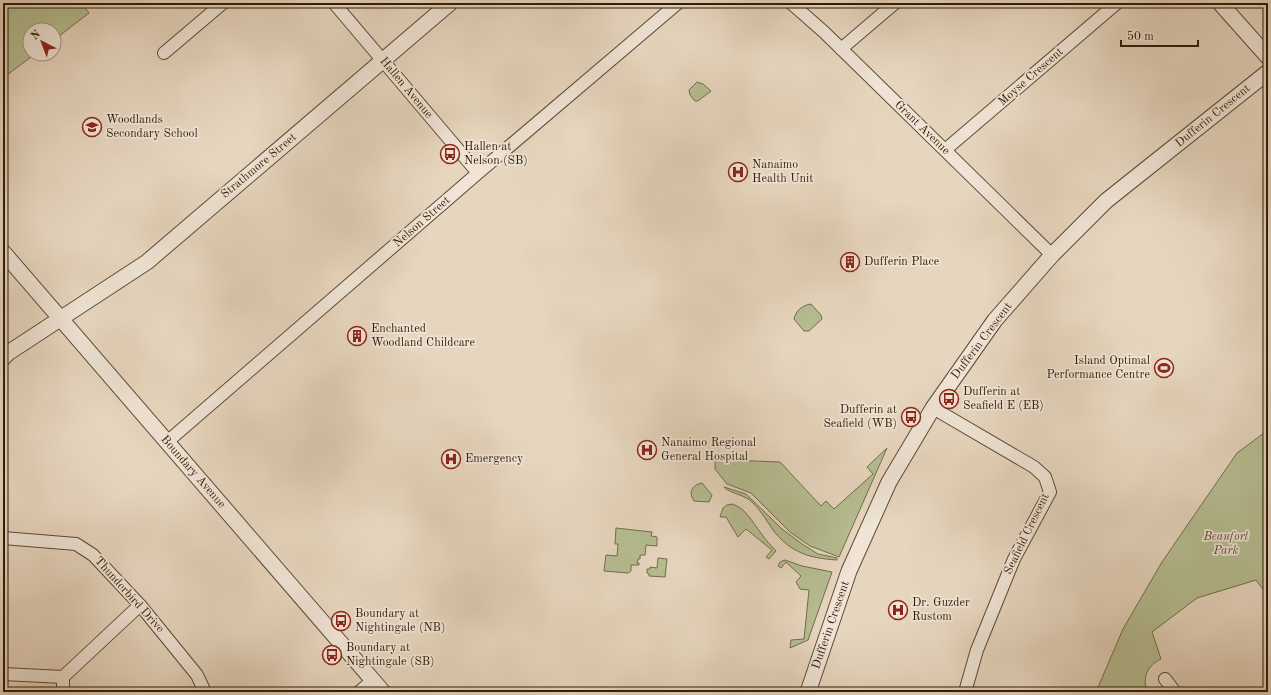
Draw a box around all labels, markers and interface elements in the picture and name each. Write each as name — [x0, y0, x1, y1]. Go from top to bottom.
north arrow — [22, 22, 62, 62]
scale bar — [1121, 22, 1198, 48]
text: N — [30, 28, 44, 43]
text: 50 m — [1127, 30, 1154, 43]
street label: Moyse Crescent — [996, 46, 1066, 108]
street label: Hallen Avenue — [377, 55, 435, 121]
street label: Dufferin Crescent — [1173, 82, 1253, 150]
street label: Grant Avenue — [892, 99, 952, 158]
place label: Woodlands Secondary School — [106, 114, 198, 140]
school or university icon: Woodlands Secondary School — [81, 116, 103, 138]
street label: Strathmore Street — [219, 131, 299, 201]
place label: Hallen at Nelson (SB) — [464, 141, 528, 167]
bus stop icon: Hallen at Nelson (SB) — [439, 143, 461, 165]
place label: Nanaimo Health Unit — [752, 159, 814, 185]
hospital icon: Nanaimo Health Unit — [727, 161, 749, 183]
street label: Nelson Street — [391, 194, 453, 250]
building icon: Dufferin Place — [839, 251, 861, 273]
place label: Dufferin Place — [864, 256, 940, 268]
street label: Dufferin Crescent — [949, 301, 1015, 381]
place label: Enchanted Woodland Childcare — [371, 323, 475, 349]
building icon: Enchanted Woodland Childcare — [346, 325, 368, 347]
place label: Island Optimal Performance Centre — [1046, 355, 1150, 381]
sports icon: Island Optimal Performance Centre — [1153, 357, 1175, 379]
place label: Dufferin at Seafield E (EB) — [963, 386, 1044, 412]
bus stop icon: Dufferin at Seafield E (EB) — [938, 388, 960, 410]
place label: Dufferin at Seafield (WB) — [823, 404, 897, 430]
bus stop icon: Dufferin at Seafield (WB) — [900, 406, 922, 428]
street label: Boundary Avenue — [158, 433, 228, 511]
place label: Nanaimo Regional General Hospital — [661, 437, 756, 463]
hospital icon: Nanaimo Regional General Hospital — [636, 439, 658, 461]
hospital icon: Emergency — [440, 448, 462, 470]
place label: Emergency — [465, 453, 524, 465]
street label: Seafield Crescent — [1002, 491, 1052, 577]
park label: Beaufort Park — [1203, 531, 1249, 557]
street label: Thunderbird Drive — [92, 555, 166, 636]
street label: Dufferin Crescent — [810, 579, 852, 671]
place label: Dr. Guzder Rustom — [912, 597, 970, 623]
hospital icon: Dr. Guzder Rustom — [887, 599, 909, 621]
place label: Boundary at Nightingale (NB) — [355, 608, 445, 634]
bus stop icon: Boundary at Nightingale (NB) — [330, 610, 352, 632]
place label: Boundary at Nightingale (SB) — [346, 642, 435, 668]
bus stop icon: Boundary at Nightingale (SB) — [321, 644, 343, 666]

